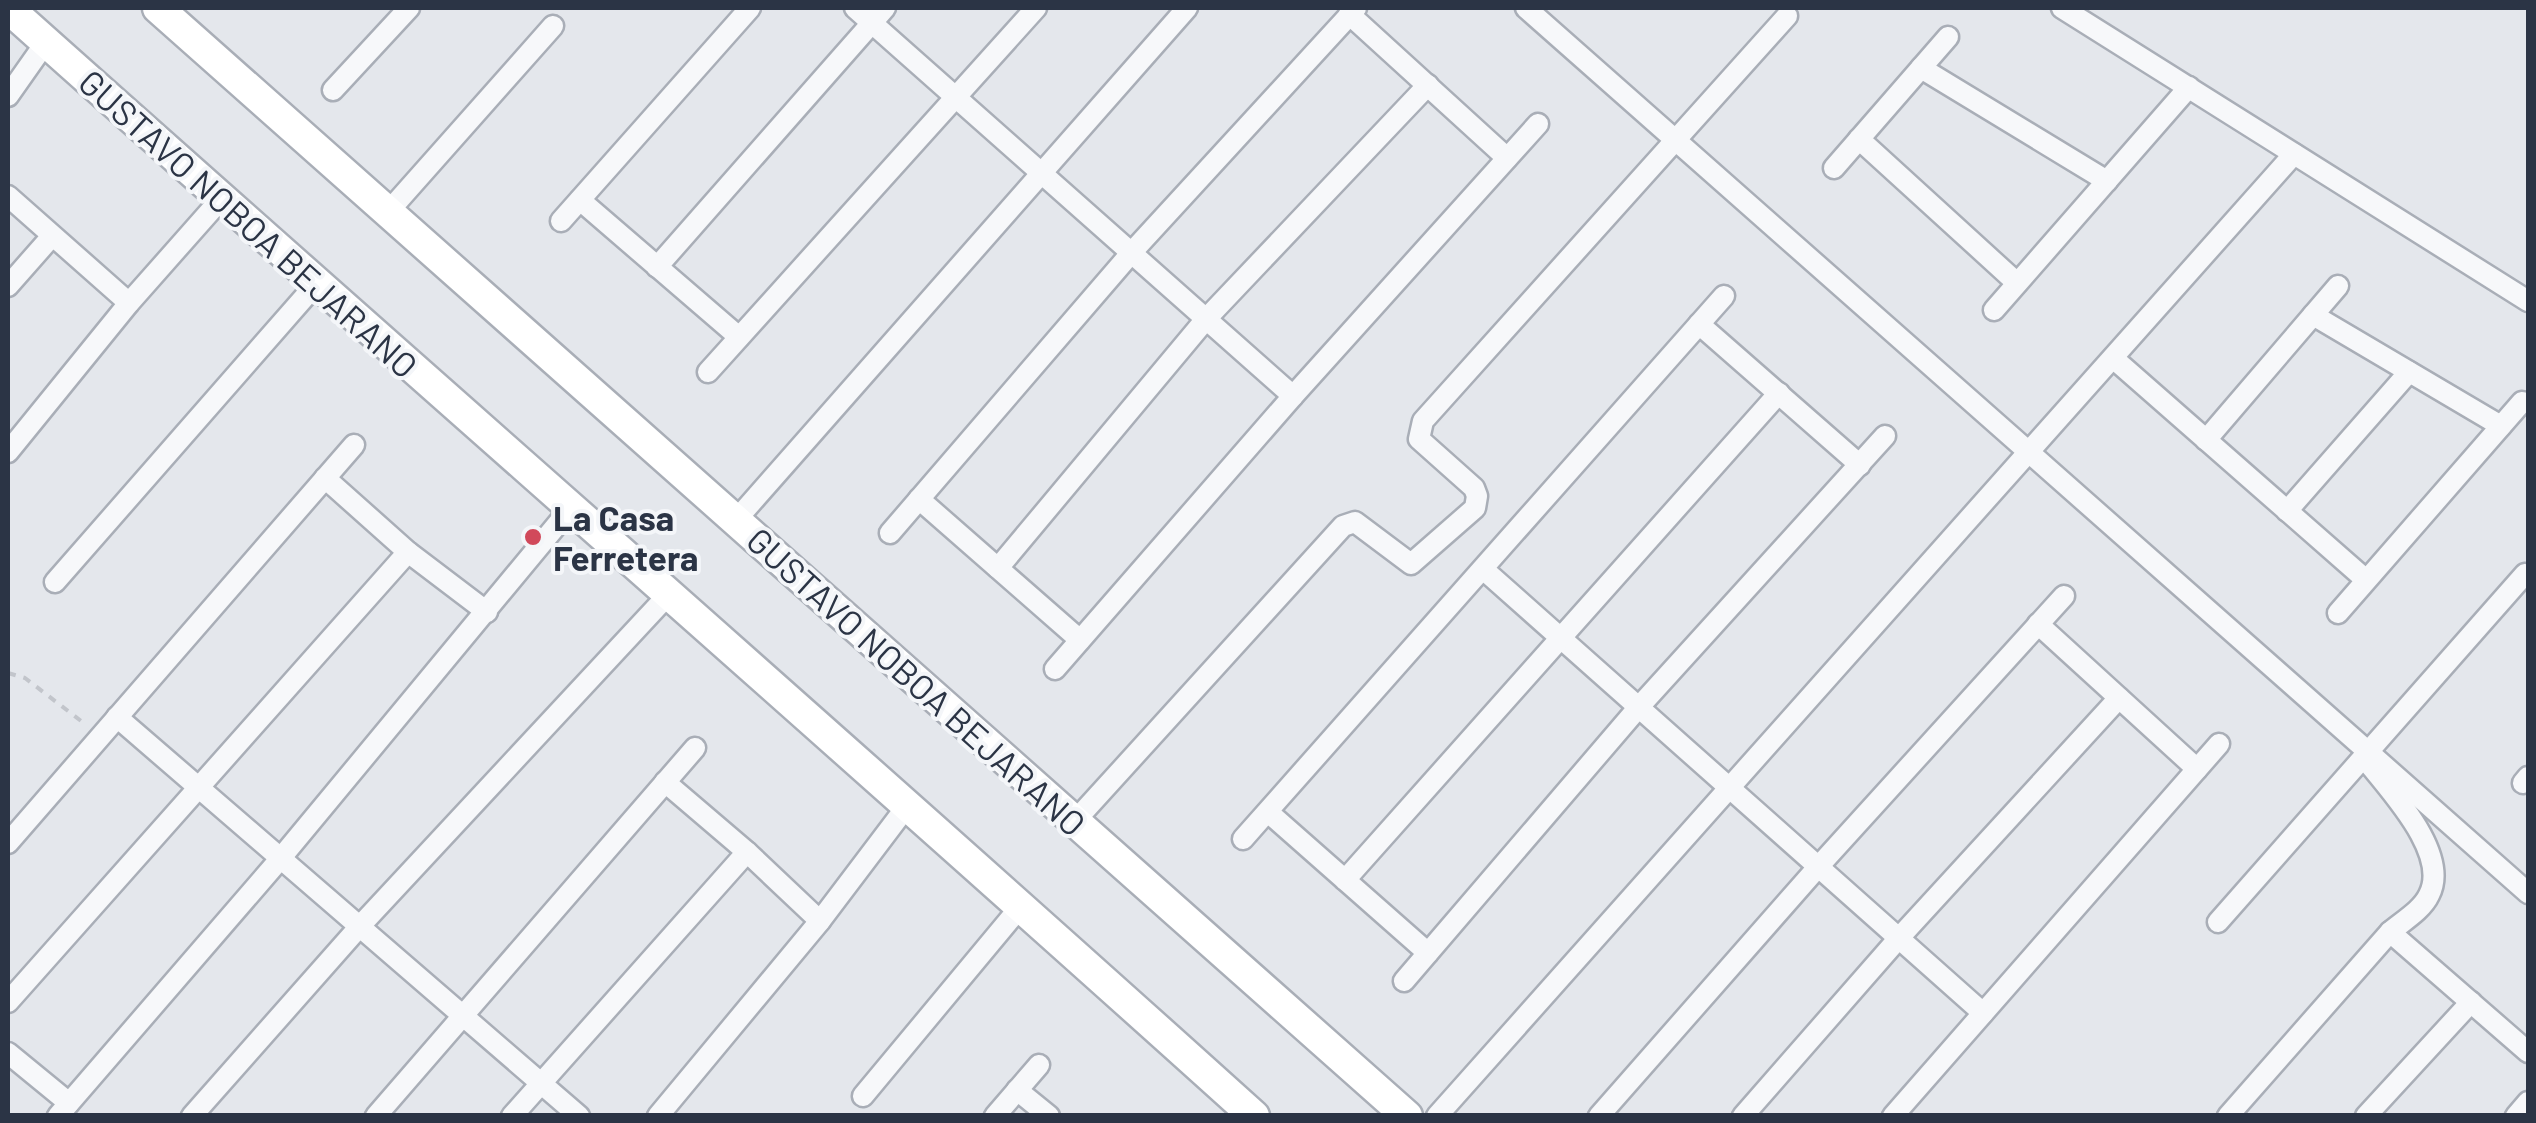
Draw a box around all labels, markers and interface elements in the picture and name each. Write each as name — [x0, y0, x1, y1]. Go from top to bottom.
street label: GUSTAVO NOBOA BEJARANO — [71, 60, 427, 386]
place label: La Casa Ferretera — [553, 496, 699, 578]
street label: GUSTAVO NOBOA BEJARANO — [739, 518, 1095, 844]
marker: La Casa Ferretera — [522, 526, 544, 548]

